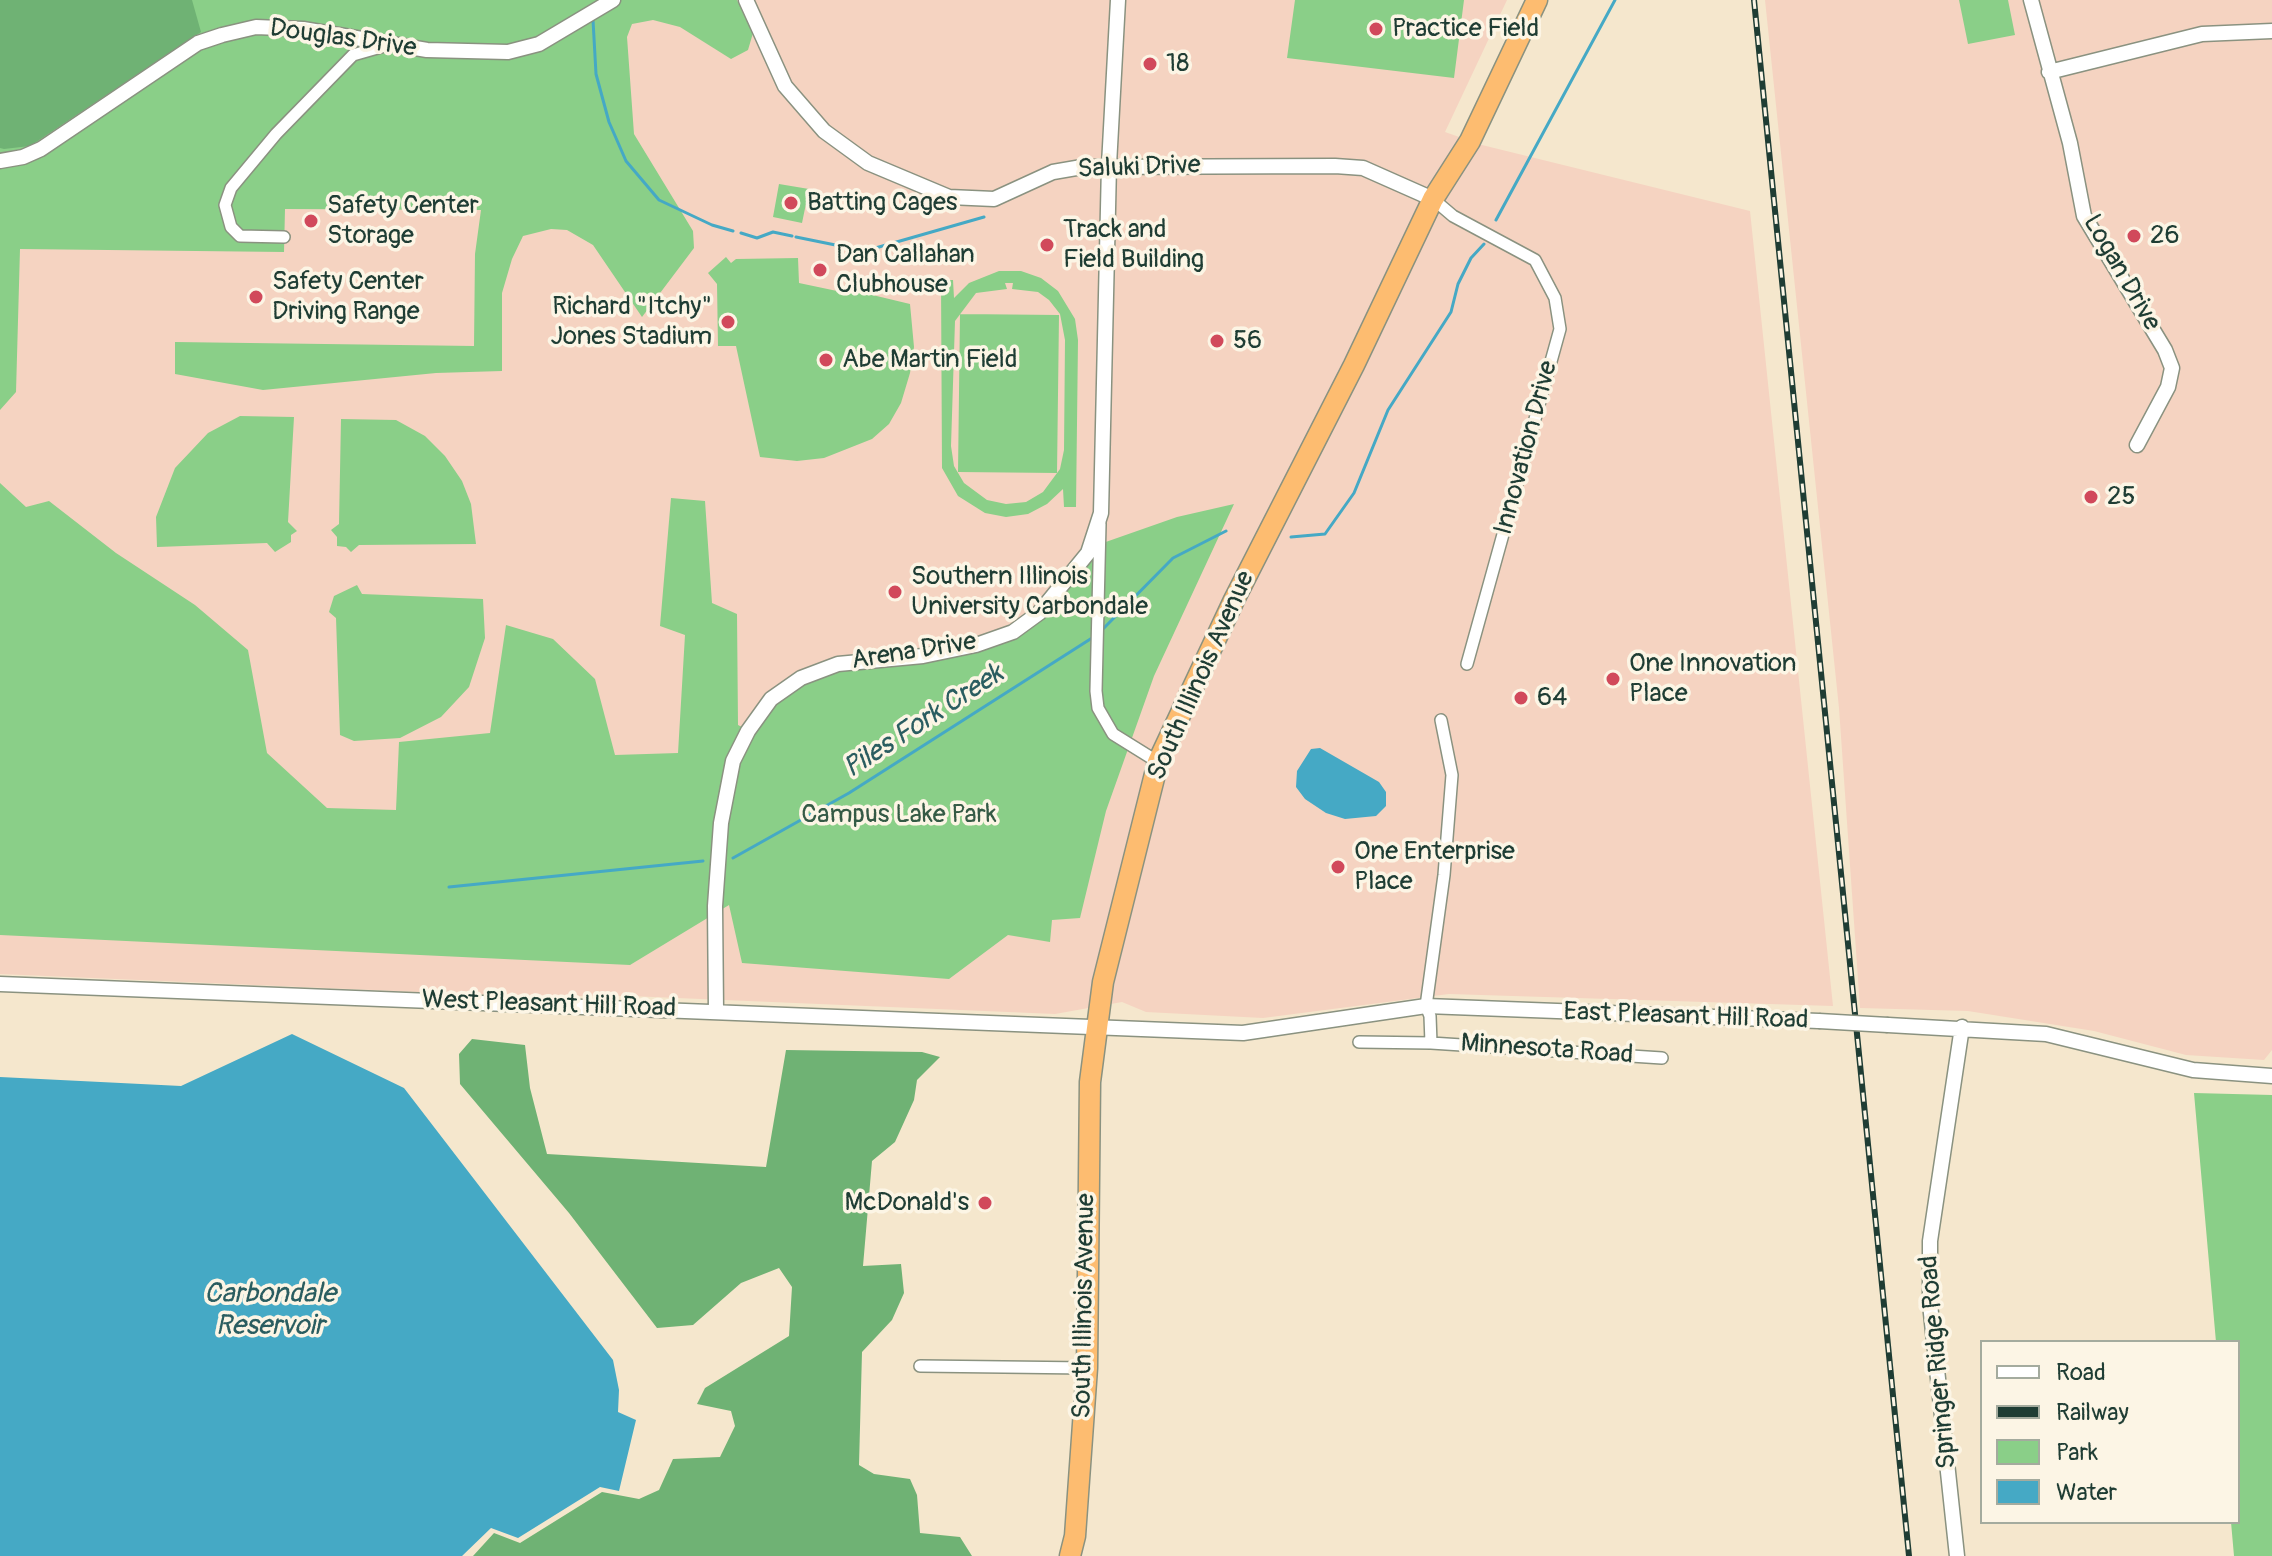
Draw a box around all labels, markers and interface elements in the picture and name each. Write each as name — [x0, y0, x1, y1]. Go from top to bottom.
street label: Douglas Drive — [268, 13, 418, 65]
place label: Practice Field — [1392, 13, 1539, 45]
marker: Practice Field — [1367, 20, 1385, 38]
place label: 18 — [1166, 48, 1189, 80]
marker: 18 — [1141, 55, 1159, 73]
street label: Saluki Drive — [1077, 150, 1201, 186]
place label: Batting Cages — [807, 187, 957, 219]
place label: Safety Center Storage — [327, 190, 479, 252]
marker: Batting Cages — [782, 194, 800, 212]
street label: Logan Drive — [2075, 209, 2167, 337]
marker: Safety Center Storage — [302, 212, 320, 230]
place label: Track and Field Building — [1063, 214, 1204, 276]
place label: 26 — [2150, 220, 2180, 252]
marker: 26 — [2125, 227, 2143, 245]
marker: Track and Field Building — [1038, 236, 1056, 254]
place label: Dan Callahan Clubhouse — [836, 239, 975, 300]
marker: Dan Callahan Clubhouse — [811, 261, 829, 279]
place label: Safety Center Driving Range — [272, 266, 424, 328]
marker: Safety Center Driving Range — [247, 288, 265, 306]
place label: Richard "Itchy" Jones Stadium — [551, 291, 712, 352]
marker: Richard "Itchy" Jones Stadium — [719, 313, 737, 331]
place label: 56 — [1233, 325, 1262, 357]
marker: 56 — [1208, 332, 1226, 350]
place label: Abe Martin Field — [842, 344, 1017, 376]
marker: Abe Martin Field — [817, 351, 835, 369]
street label: Innovation Drive — [1489, 358, 1565, 538]
place label: 25 — [2107, 481, 2136, 513]
marker: 25 — [2082, 488, 2100, 506]
place label: Southern Illinois University Carbondale — [911, 561, 1148, 622]
street label: South Illinois Avenue — [1142, 567, 1262, 785]
marker: Southern Illinois University Carbondale — [886, 583, 904, 601]
street label: Arena Drive — [849, 627, 979, 677]
place label: One Innovation Place — [1629, 648, 1796, 710]
water label: Piles Fork Creek — [838, 658, 1010, 786]
marker: One Innovation Place — [1604, 670, 1622, 688]
place label: 64 — [1537, 682, 1567, 714]
marker: 64 — [1512, 689, 1530, 707]
park label: Campus Lake Park — [801, 799, 997, 831]
place label: One Enterprise Place — [1354, 836, 1515, 898]
marker: One Enterprise Place — [1329, 858, 1347, 876]
street label: West Pleasant Hill Road — [421, 985, 677, 1025]
street label: East Pleasant Hill Road — [1563, 997, 1809, 1037]
street label: Minnesota Road — [1460, 1028, 1634, 1072]
place label: McDonald's — [845, 1187, 969, 1219]
street label: South Illinois Avenue — [1067, 1193, 1103, 1419]
marker: McDonald's — [976, 1194, 994, 1212]
street label: Springer Ridge Road — [1914, 1254, 1964, 1470]
water label: Carbondale Reservoir — [204, 1278, 336, 1344]
legend — [1980, 1340, 2240, 1524]
text: Road — [2056, 1358, 2106, 1387]
text: Railway — [2056, 1398, 2129, 1427]
text: Park — [2056, 1438, 2098, 1467]
text: Water — [2056, 1478, 2117, 1507]

